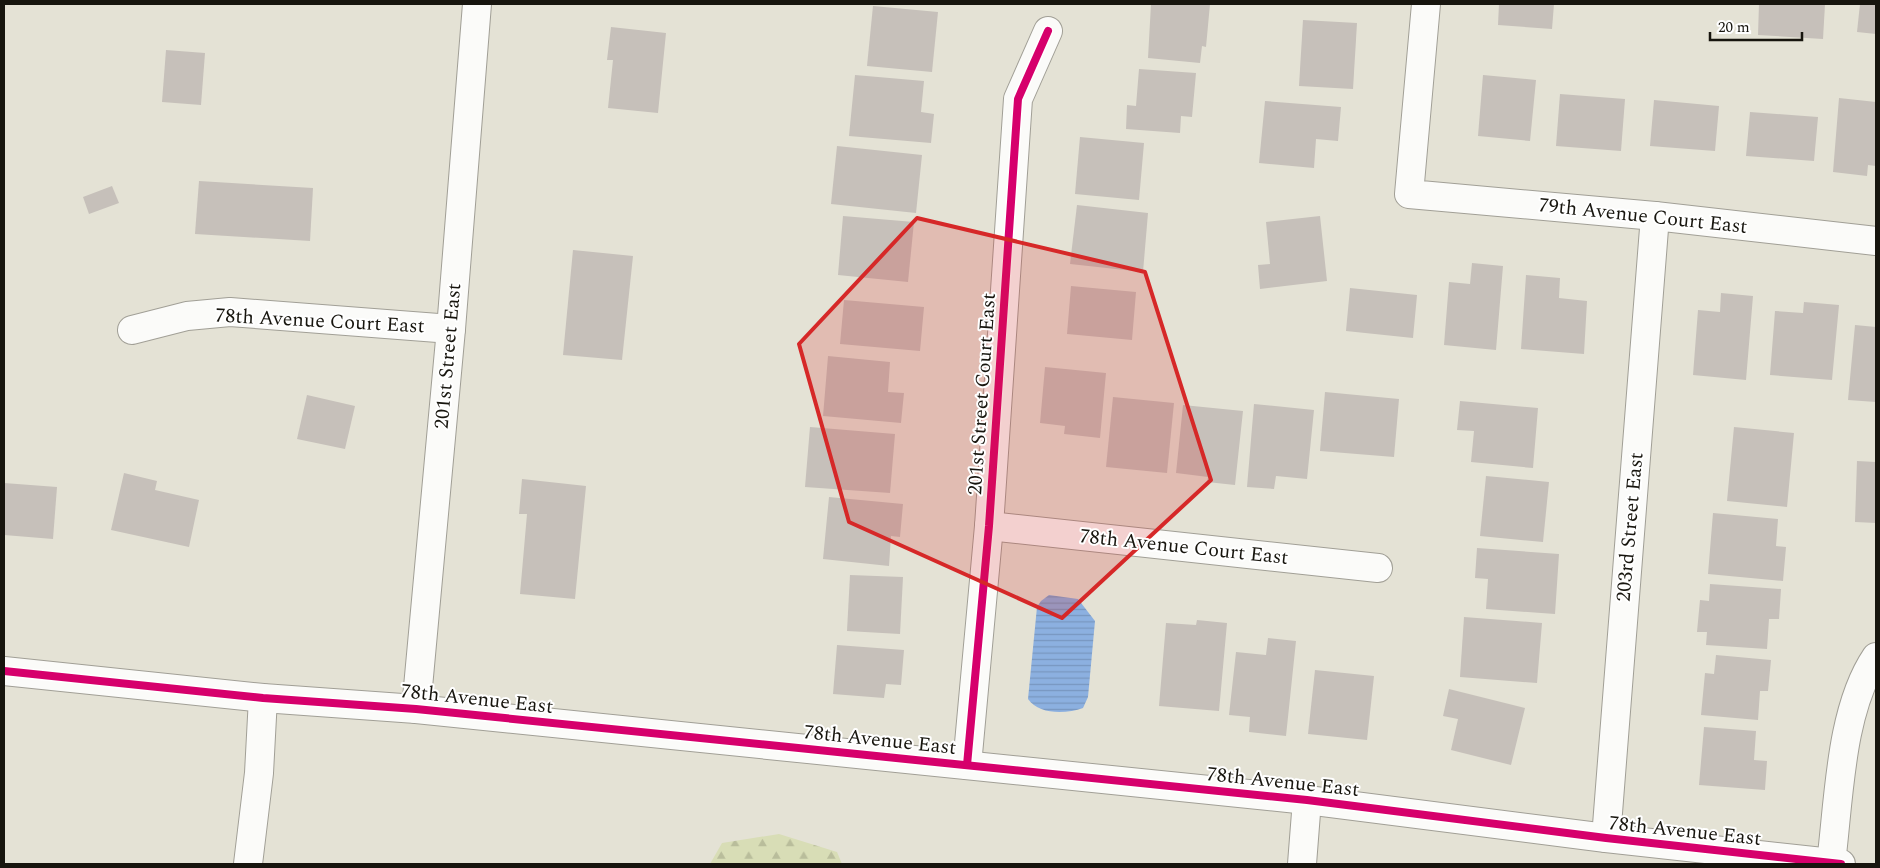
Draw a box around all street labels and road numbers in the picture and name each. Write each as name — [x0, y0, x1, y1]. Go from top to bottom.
street label: 79th Avenue Court East — [1537, 190, 1749, 242]
street label: 201st Street East — [427, 282, 469, 430]
street label: 201st Street Court East — [960, 292, 1004, 496]
street label: 78th Avenue Court East — [215, 301, 425, 341]
street label: 203rd Street East — [1609, 451, 1651, 603]
street label: 78th Avenue Court East — [1078, 521, 1290, 573]
street label: 78th Avenue East — [399, 676, 555, 722]
street label: 78th Avenue East — [802, 717, 958, 763]
street label: 78th Avenue East — [1205, 759, 1361, 805]
street label: 78th Avenue East — [1607, 808, 1763, 854]

